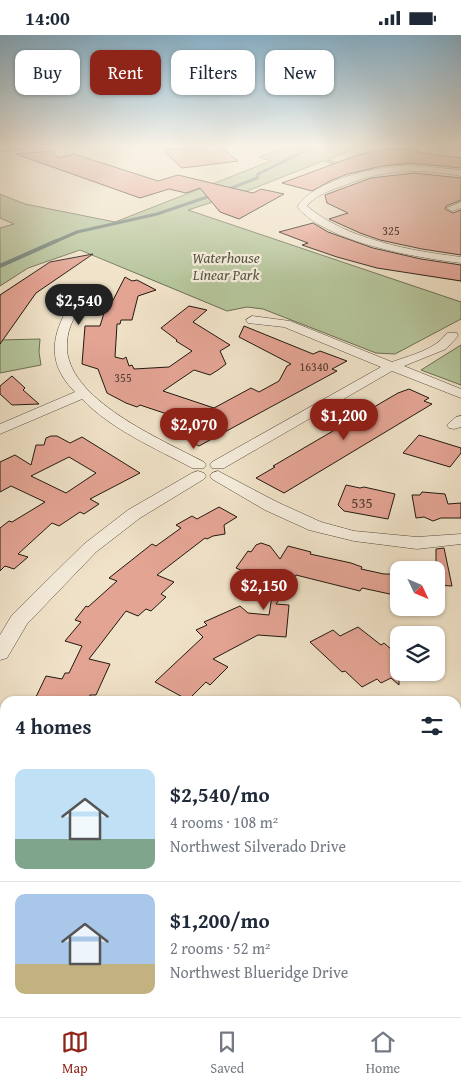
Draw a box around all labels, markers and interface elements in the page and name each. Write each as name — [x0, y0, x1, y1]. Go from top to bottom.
text: 14:00 — [25, 4, 70, 32]
chip: Buy — [15, 50, 80, 95]
chip: Rent — [90, 50, 161, 95]
chip: Filters — [171, 50, 255, 95]
chip: New — [265, 50, 334, 95]
house number: 325 — [382, 222, 400, 239]
park label: Waterhouse Linear Park — [192, 247, 260, 285]
pin: $2,540 — [38, 283, 120, 326]
text: $2,540 — [56, 288, 102, 312]
house number: 16340 — [300, 358, 329, 375]
house number: 355 — [114, 369, 132, 386]
pin: $1,200 — [303, 399, 385, 441]
text: $1,200 — [321, 403, 367, 427]
pin: $2,070 — [153, 407, 235, 450]
text: $2,070 — [171, 412, 217, 436]
house number: 535 — [351, 492, 373, 513]
north arrow — [390, 561, 445, 616]
map controls — [390, 561, 445, 681]
pin: $2,150 — [223, 569, 305, 611]
text: $2,150 — [241, 573, 287, 597]
button: layers — [390, 626, 445, 681]
text: 4 homes — [15, 711, 91, 742]
icon: filters — [418, 712, 446, 740]
text: $2,540/mo — [170, 779, 270, 810]
icon: home — [55, 789, 115, 849]
text: 4 rooms · 108 m² — [170, 810, 278, 834]
text: Northwest Silverado Drive — [170, 834, 346, 858]
text: $1,200/mo — [170, 905, 270, 936]
icon: home — [55, 914, 115, 974]
text: 2 rooms · 52 m² — [170, 936, 270, 960]
text: Northwest Blueridge Drive — [170, 960, 348, 984]
tab: Map — [61, 1028, 89, 1078]
tab: Saved — [210, 1028, 244, 1078]
tab: Home — [366, 1028, 400, 1078]

